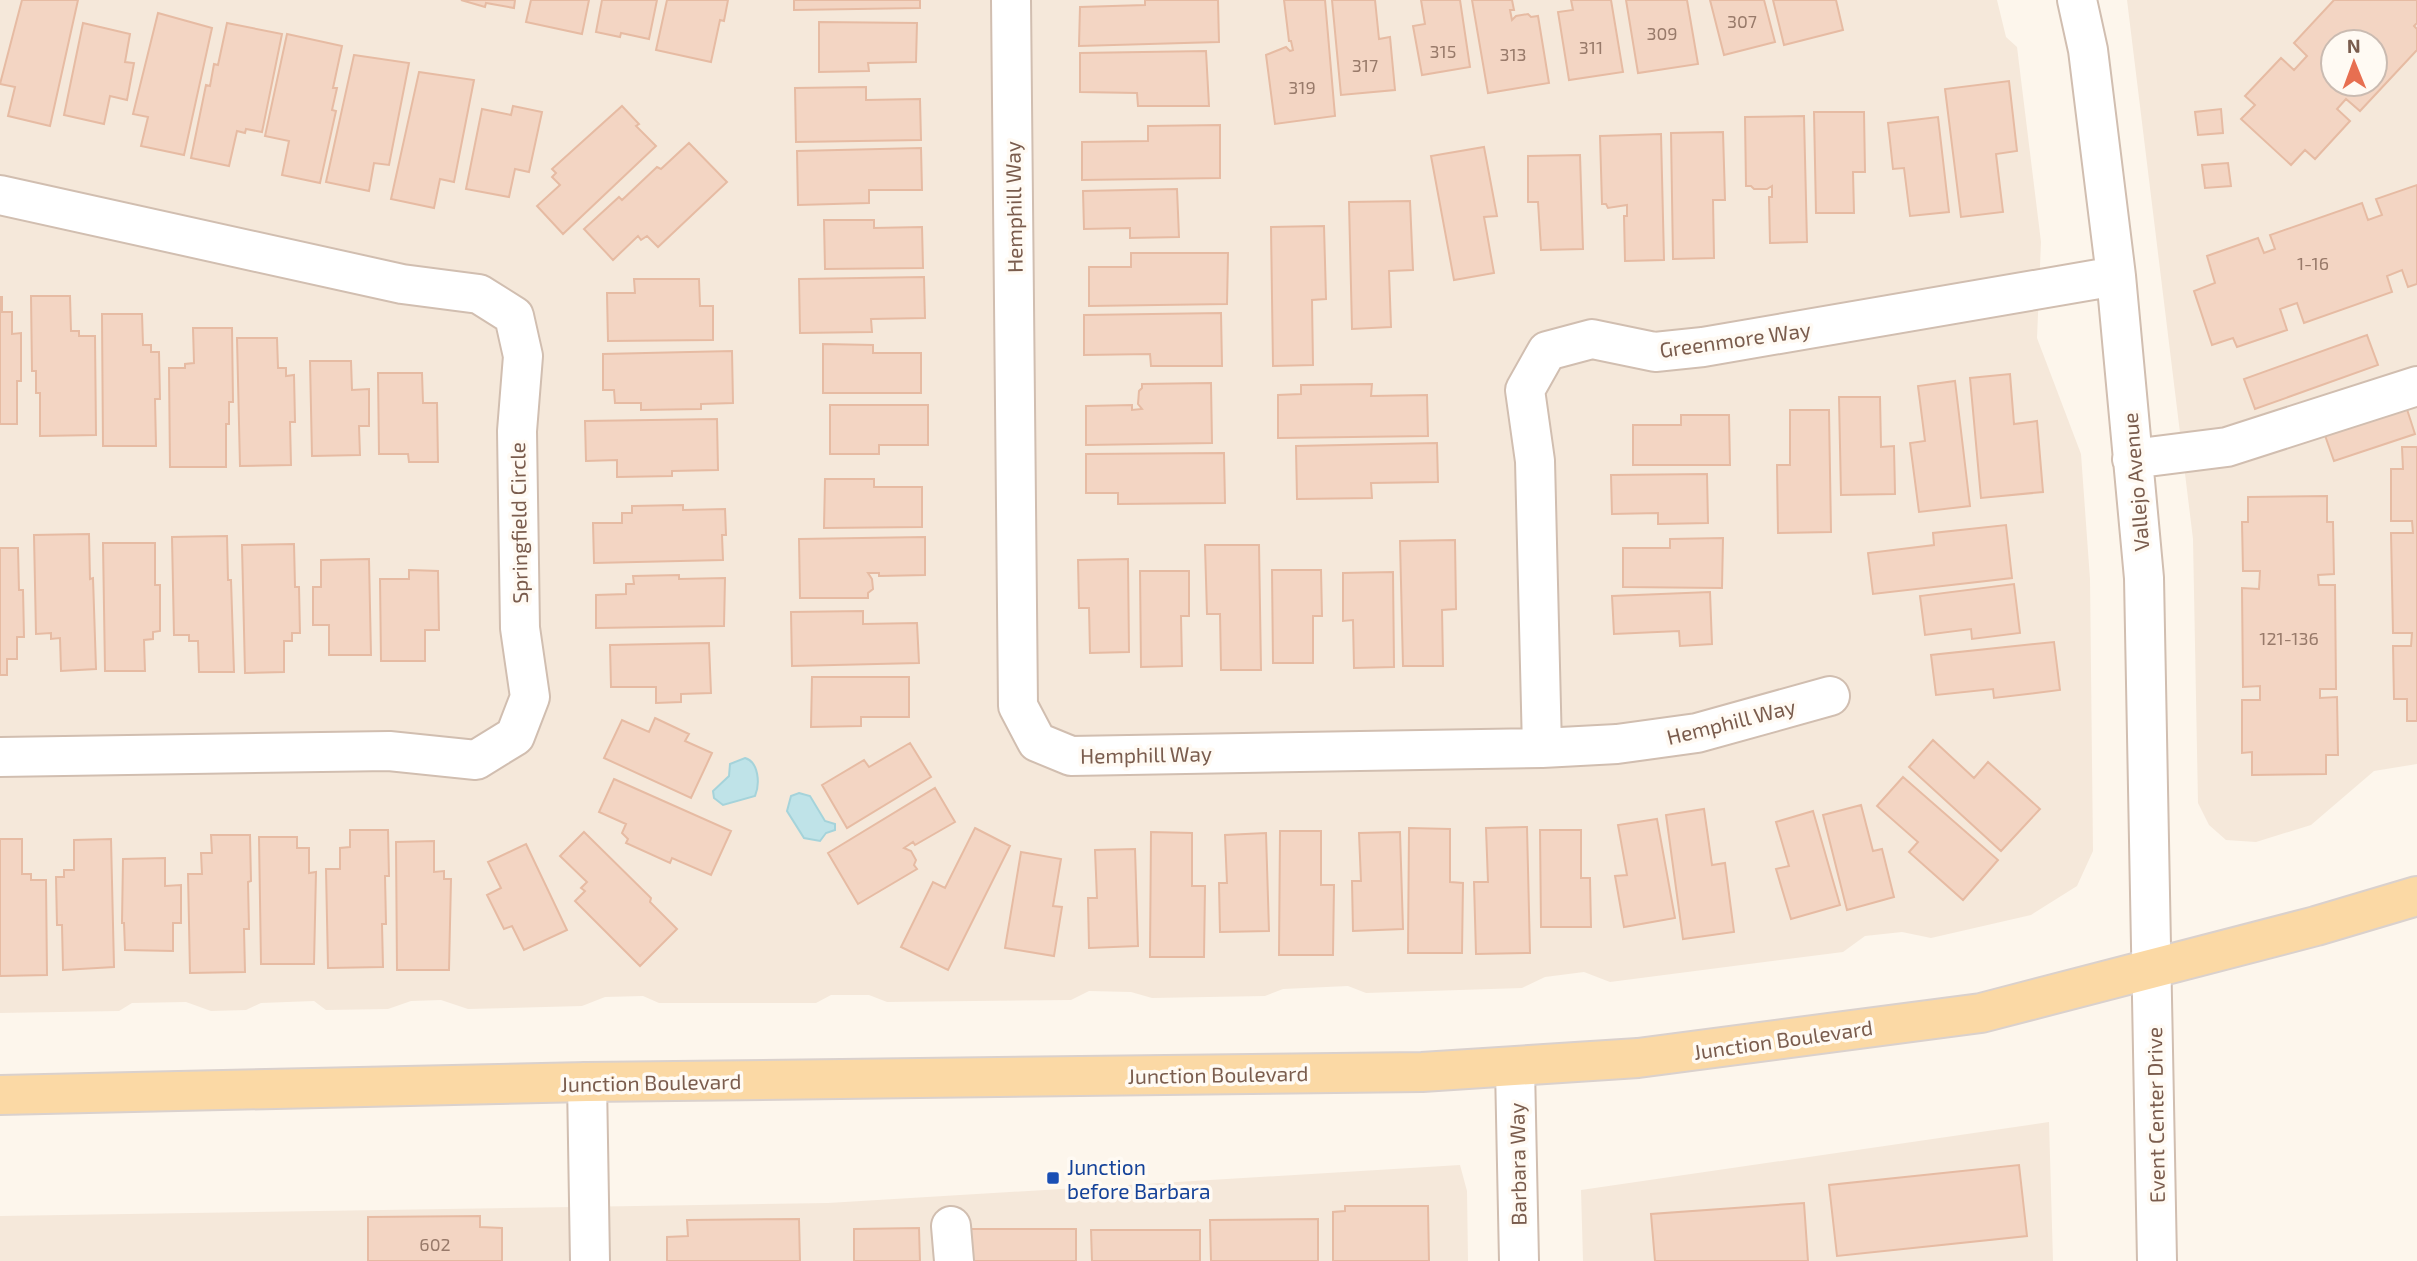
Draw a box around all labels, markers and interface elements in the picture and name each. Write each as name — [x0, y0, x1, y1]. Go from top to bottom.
house number: 307 — [1727, 10, 1757, 32]
house number: 309 — [1646, 22, 1678, 44]
north arrow — [2319, 28, 2389, 98]
text: N — [2347, 34, 2361, 57]
house number: 311 — [1579, 36, 1603, 58]
house number: 315 — [1430, 40, 1456, 62]
house number: 313 — [1499, 43, 1527, 65]
house number: 317 — [1352, 54, 1378, 76]
house number: 319 — [1288, 76, 1316, 98]
street label: Hemphill Way — [999, 141, 1027, 273]
house number: 1-16 — [2297, 252, 2329, 274]
street label: Greenmore Way — [1658, 316, 1812, 362]
street label: Vallejo Avenue — [2116, 411, 2155, 552]
street label: Springfield Circle — [504, 442, 532, 604]
house number: 121-136 — [2259, 627, 2319, 649]
street label: Hemphill Way — [1664, 693, 1798, 749]
street label: Hemphill Way — [1080, 740, 1212, 768]
street label: Junction Boulevard — [1692, 1014, 1874, 1064]
street label: Event Center Drive — [2141, 1027, 2169, 1203]
street label: Junction Boulevard — [1127, 1060, 1309, 1088]
street label: Junction Boulevard — [560, 1068, 742, 1096]
street label: Barbara Way — [1503, 1102, 1531, 1226]
place label: Junction before Barbara — [1067, 1154, 1211, 1203]
marker: Junction before Barbara — [1045, 1170, 1061, 1186]
house number: 602 — [419, 1233, 451, 1255]

